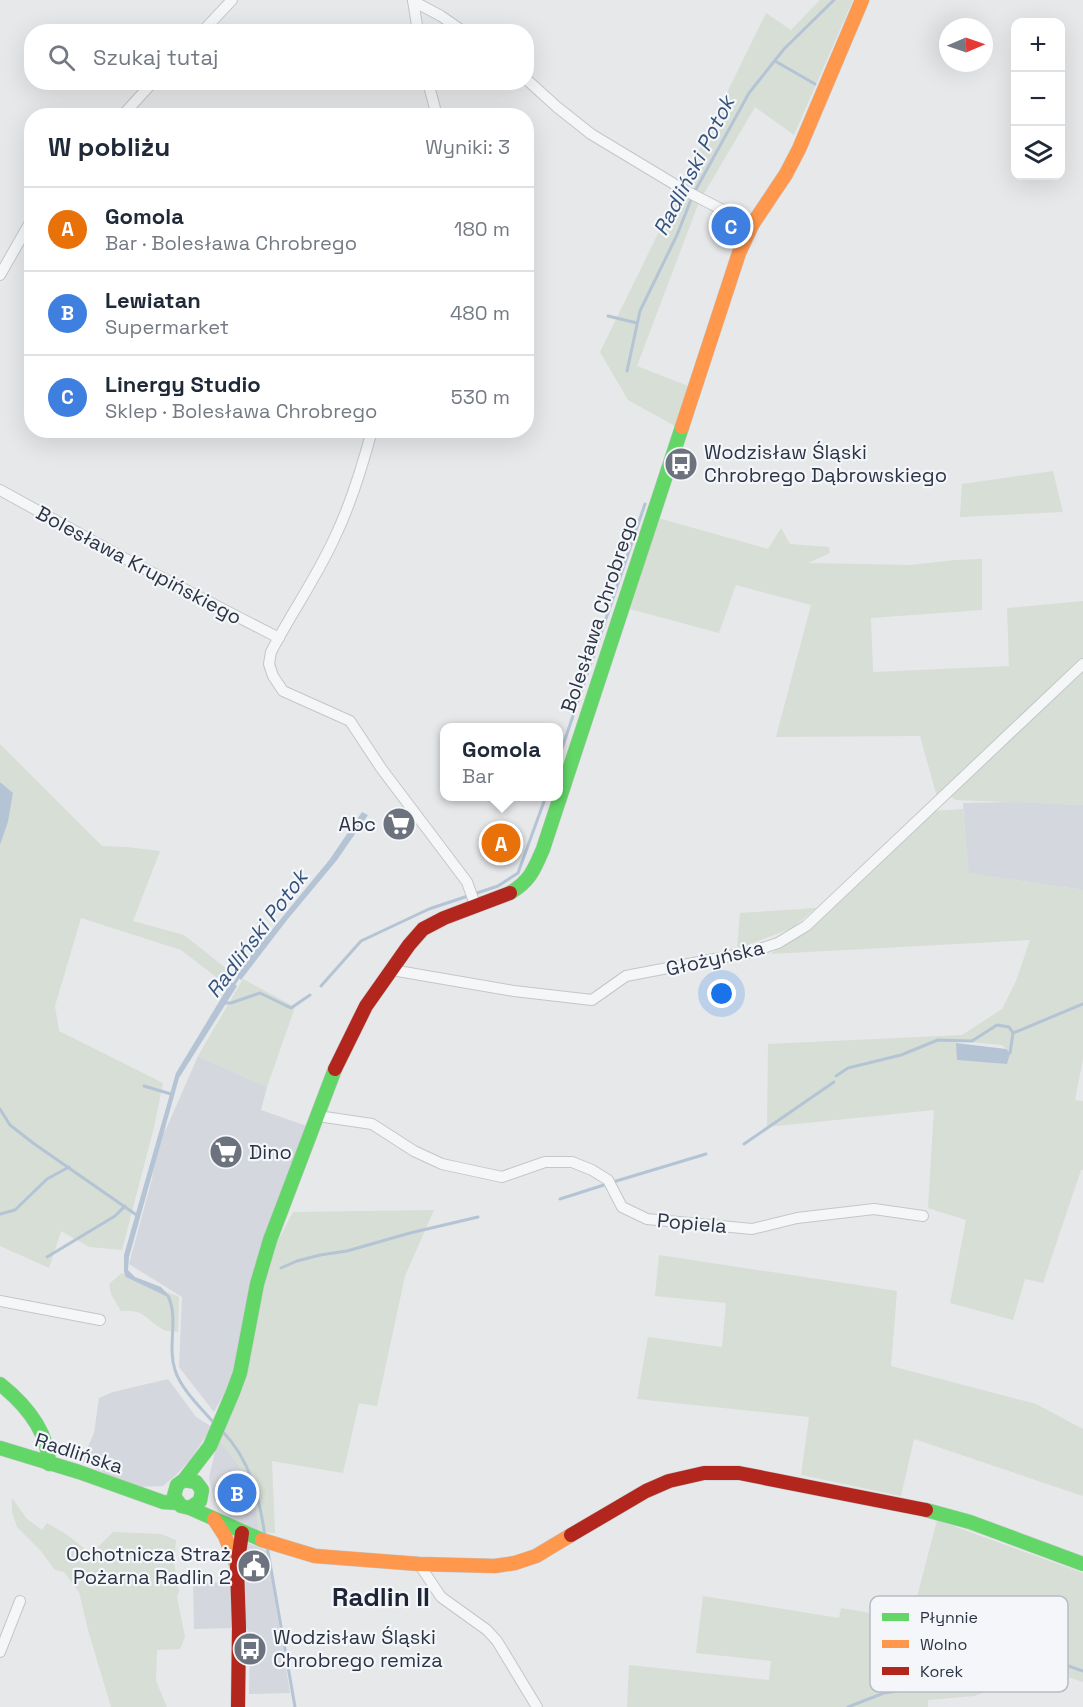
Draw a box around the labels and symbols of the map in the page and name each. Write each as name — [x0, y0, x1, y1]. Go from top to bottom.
north arrow — [939, 18, 993, 72]
water label: Radliński Potok — [647, 89, 742, 240]
pin: C — [712, 204, 750, 248]
place label: Wodzisław Śląski Chrobrego Dąbrowskiego — [704, 439, 947, 488]
bus stop icon: Wodzisław Śląski Chrobrego Dąbrowskiego — [663, 446, 699, 482]
street label: Bolesława Krupińskiego — [32, 500, 246, 630]
street label: Bolesława Chrobrego — [555, 512, 643, 716]
supermarket icon: Abc — [381, 806, 417, 842]
place label: Abc — [339, 811, 376, 837]
pin: A — [482, 820, 520, 866]
water label: Radliński Potok — [200, 862, 315, 1003]
street label: Głożyńska — [663, 934, 767, 982]
your location — [707, 979, 736, 1008]
supermarket icon: Dino — [208, 1134, 244, 1170]
place label: Dino — [249, 1139, 292, 1165]
street label: Popiela — [656, 1207, 728, 1239]
street label: Radlińska — [32, 1427, 126, 1479]
pin: B — [218, 1470, 256, 1516]
place label: Ochotnicza Straż Pożarna Radlin 2 — [66, 1541, 231, 1590]
public building icon: Ochotnicza Straż Pożarna Radlin 2 — [236, 1548, 272, 1584]
district label: Radlin II — [332, 1580, 430, 1614]
legend — [870, 1596, 1068, 1692]
text: Płynnie — [920, 1607, 978, 1628]
place label: Wodzisław Śląski Chrobrego remiza — [273, 1624, 443, 1673]
bus stop icon: Wodzisław Śląski Chrobrego remiza — [232, 1631, 268, 1667]
text: Wolno — [920, 1634, 967, 1655]
text: Korek — [920, 1661, 964, 1682]

